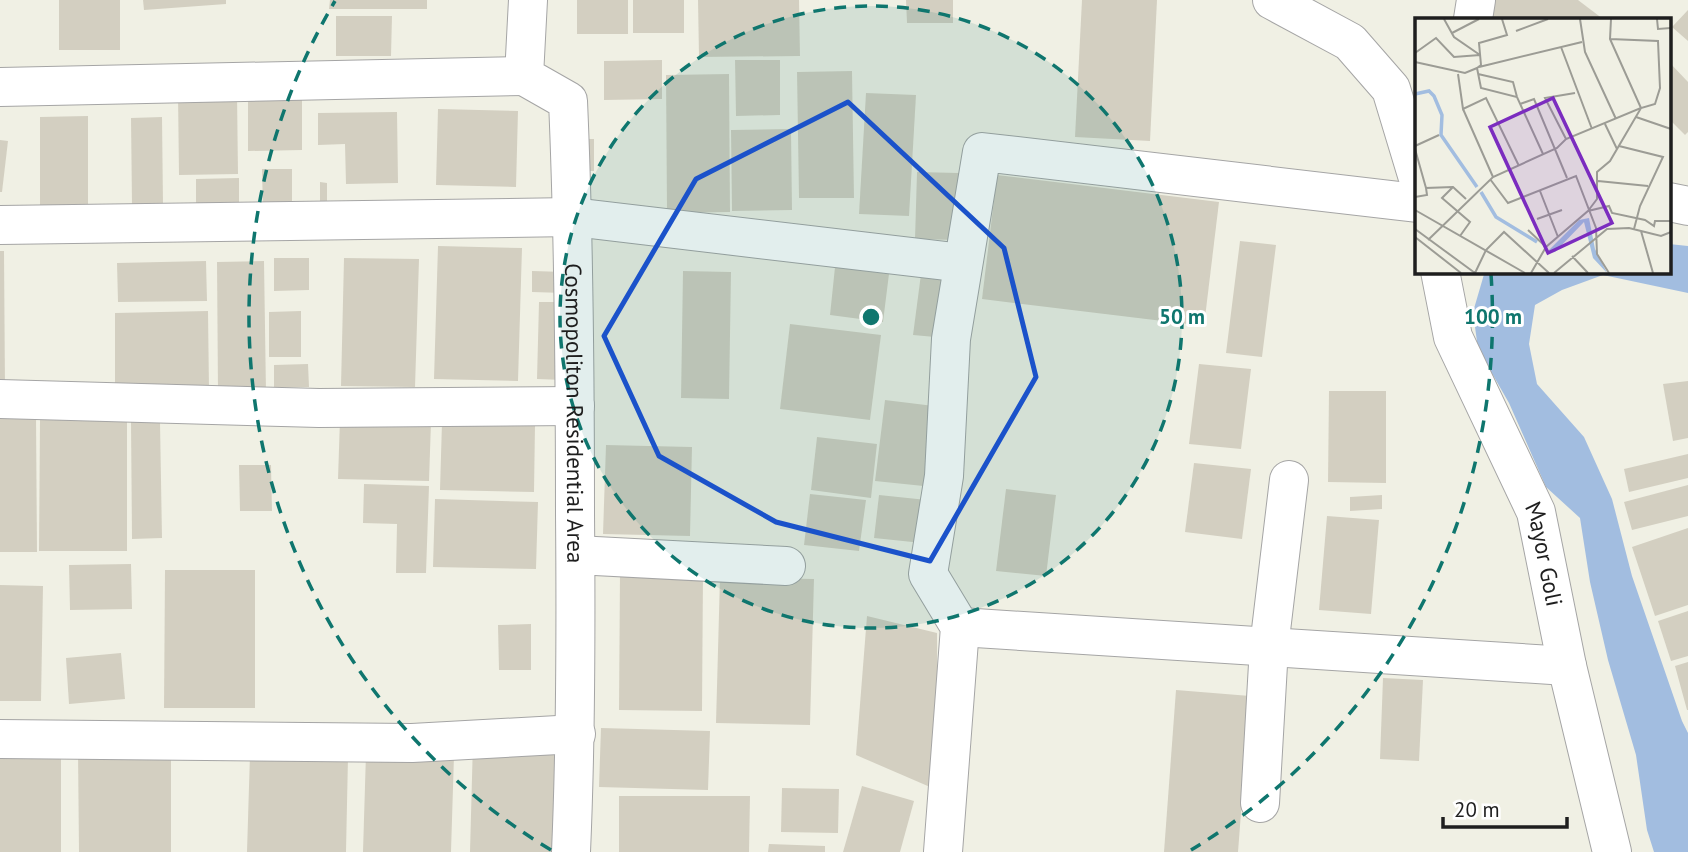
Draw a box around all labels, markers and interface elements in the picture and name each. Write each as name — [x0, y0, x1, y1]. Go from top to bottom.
inset map — [1415, 18, 1670, 273]
street label: Cosmopoliton Residential Area — [559, 263, 590, 564]
text: 50 m — [1159, 303, 1205, 330]
text: 100 m — [1464, 303, 1522, 330]
centre of rings — [859, 305, 883, 329]
street label: Mayor Goli — [1519, 497, 1570, 609]
scale bar — [1443, 786, 1567, 830]
text: 20 m — [1454, 796, 1500, 823]

